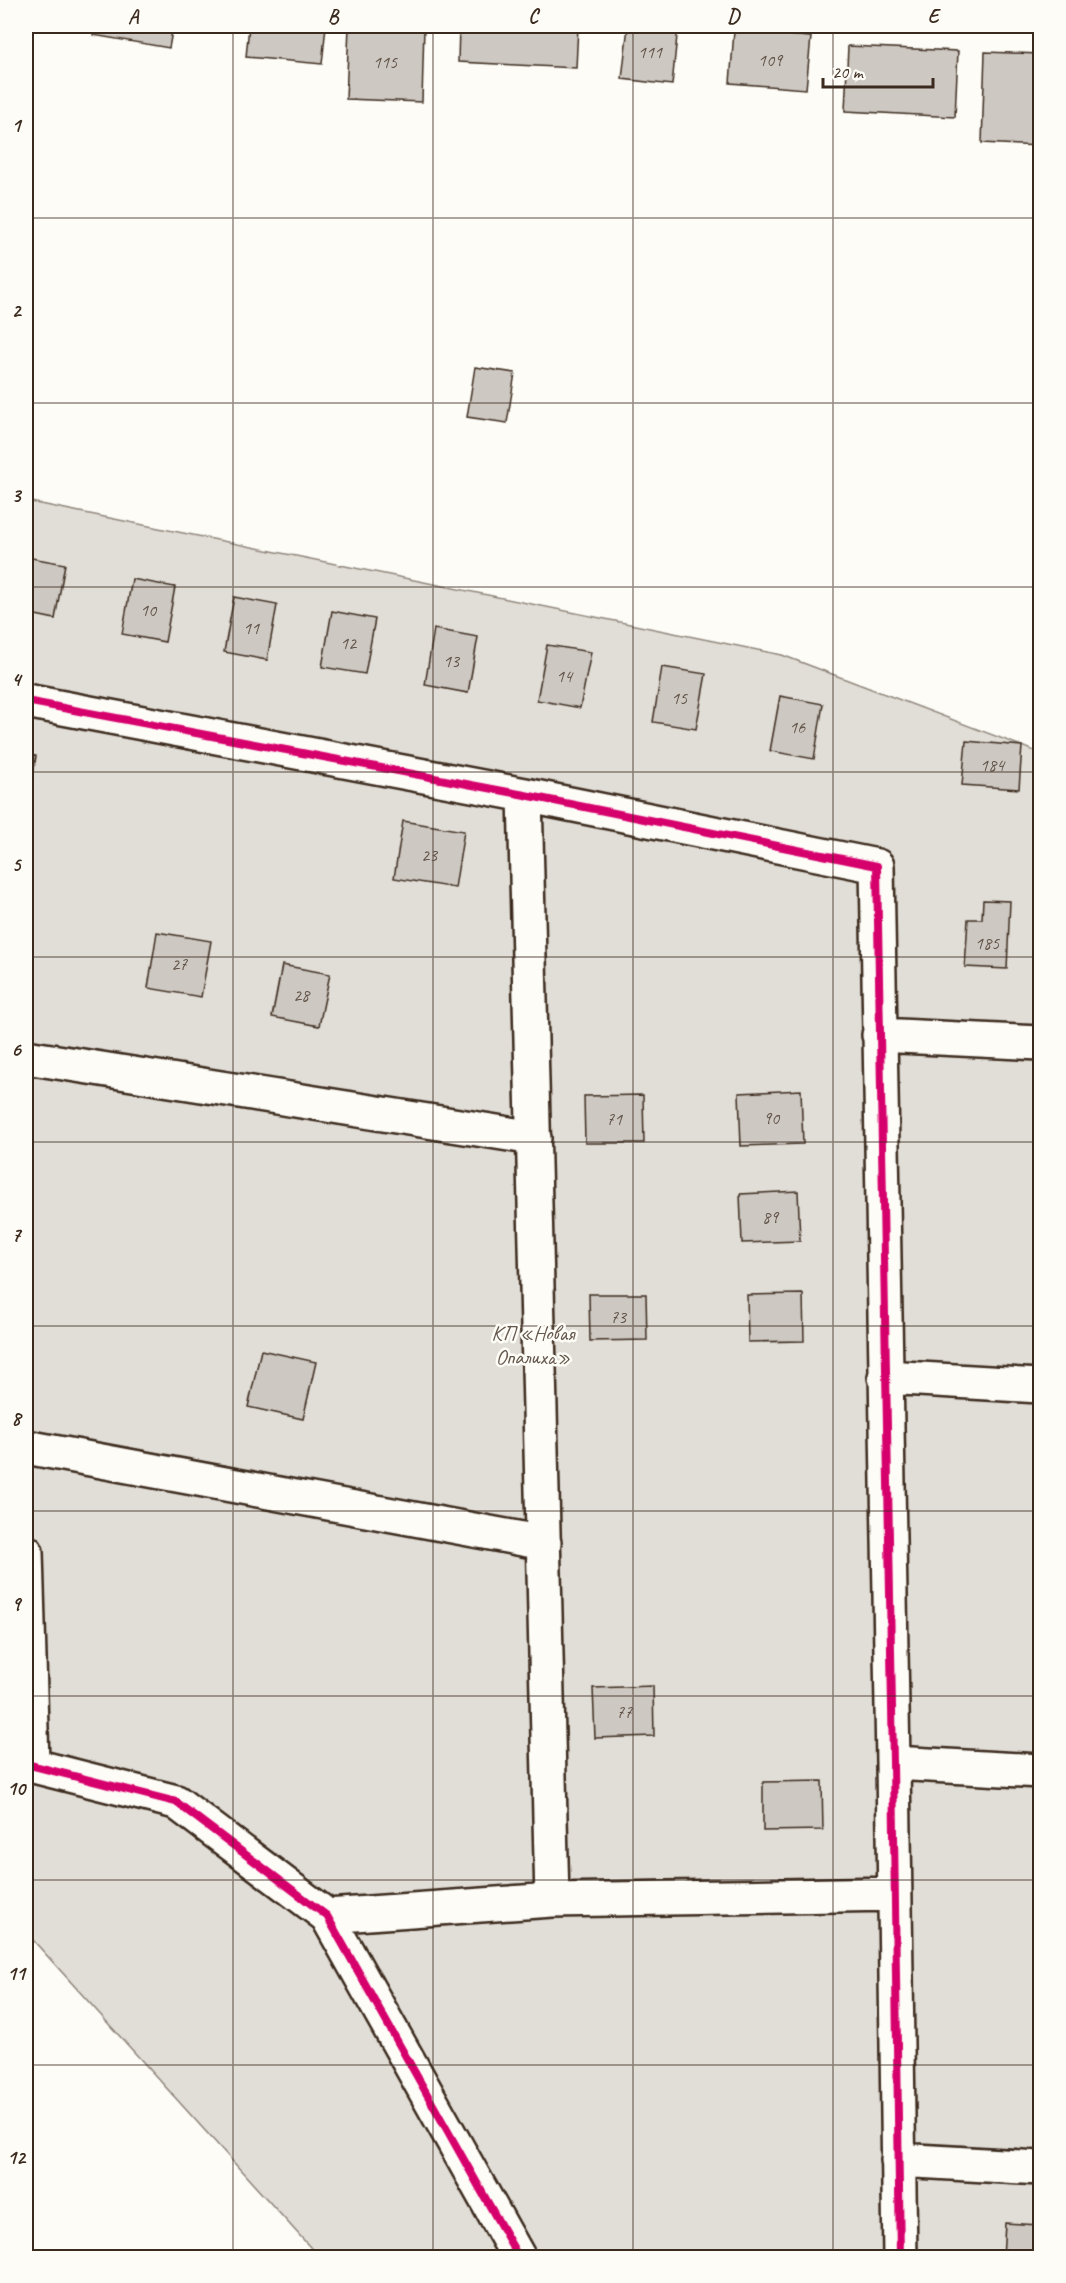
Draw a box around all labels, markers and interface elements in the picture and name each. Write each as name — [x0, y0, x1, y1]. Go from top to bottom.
text: A — [128, 4, 140, 29]
text: B — [328, 4, 340, 29]
text: C — [528, 4, 540, 29]
text: D — [727, 4, 741, 29]
text: E — [928, 4, 942, 29]
house number: 111 — [638, 41, 663, 63]
house number: 109 — [758, 49, 784, 71]
house number: 115 — [373, 51, 398, 73]
scale bar — [823, 51, 932, 89]
text: 20 m — [832, 61, 865, 83]
text: 1 — [12, 113, 23, 138]
text: 2 — [12, 298, 23, 323]
text: 3 — [12, 483, 23, 508]
house number: 10 — [140, 599, 158, 621]
house number: 11 — [243, 617, 260, 639]
house number: 12 — [340, 632, 358, 654]
house number: 13 — [443, 650, 461, 672]
house number: 14 — [556, 665, 574, 687]
text: 4 — [12, 667, 24, 692]
house number: 15 — [671, 687, 688, 709]
house number: 16 — [789, 716, 806, 738]
house number: 184 — [980, 754, 1006, 776]
house number: 23 — [421, 844, 439, 866]
text: 5 — [12, 852, 23, 877]
house number: 185 — [975, 932, 1000, 954]
house number: 27 — [171, 953, 188, 975]
house number: 28 — [293, 984, 311, 1006]
text: 6 — [11, 1037, 22, 1062]
house number: 90 — [763, 1107, 781, 1129]
house number: 71 — [606, 1108, 623, 1130]
house number: 89 — [762, 1206, 780, 1228]
text: 7 — [12, 1222, 23, 1247]
house number: 73 — [610, 1306, 628, 1328]
park label: КП «Новая Опалиха» — [492, 1320, 576, 1370]
text: 8 — [12, 1406, 24, 1431]
text: 9 — [12, 1591, 23, 1616]
house number: 77 — [616, 1701, 633, 1723]
text: 10 — [7, 1776, 27, 1801]
text: 11 — [7, 1961, 27, 1986]
text: 12 — [7, 2145, 27, 2170]

